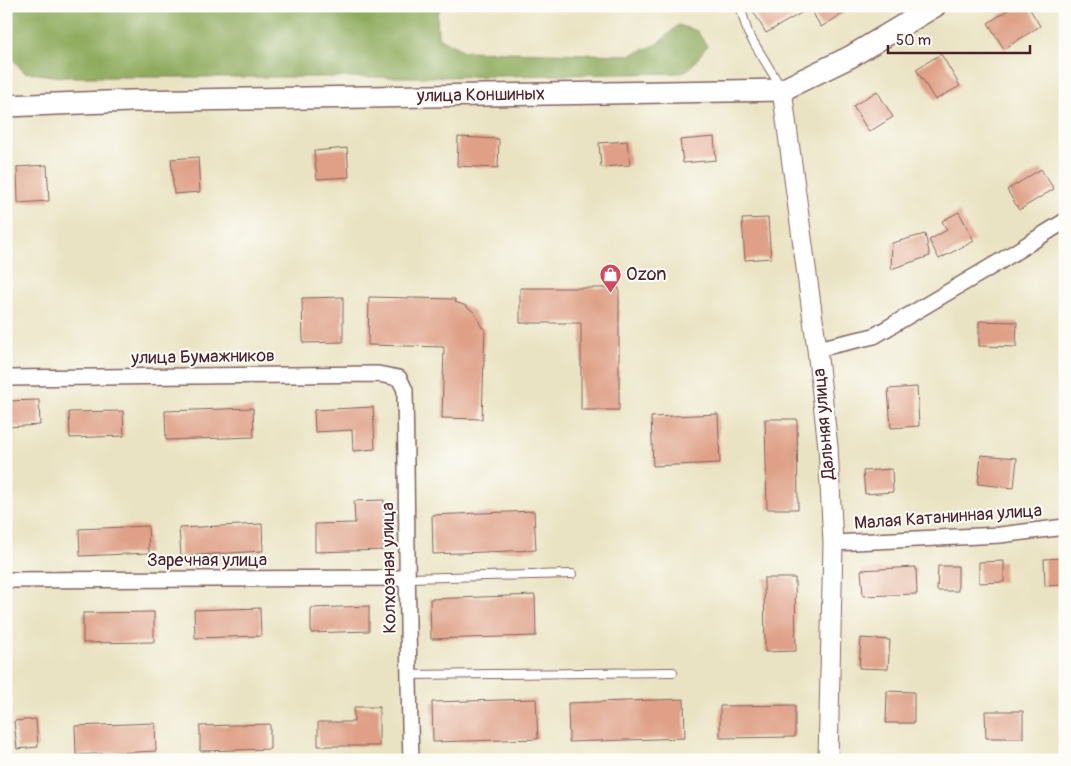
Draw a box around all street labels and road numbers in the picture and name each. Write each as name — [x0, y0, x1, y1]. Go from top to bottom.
street label: улица Коншиных — [416, 82, 545, 108]
street label: улица Бумажников — [130, 344, 275, 370]
street label: Дальняя улица — [808, 367, 840, 482]
street label: Малая Катанинная улица — [853, 499, 1043, 535]
street label: Колхозная улица — [376, 502, 402, 634]
street label: Заречная улица — [147, 549, 267, 572]

